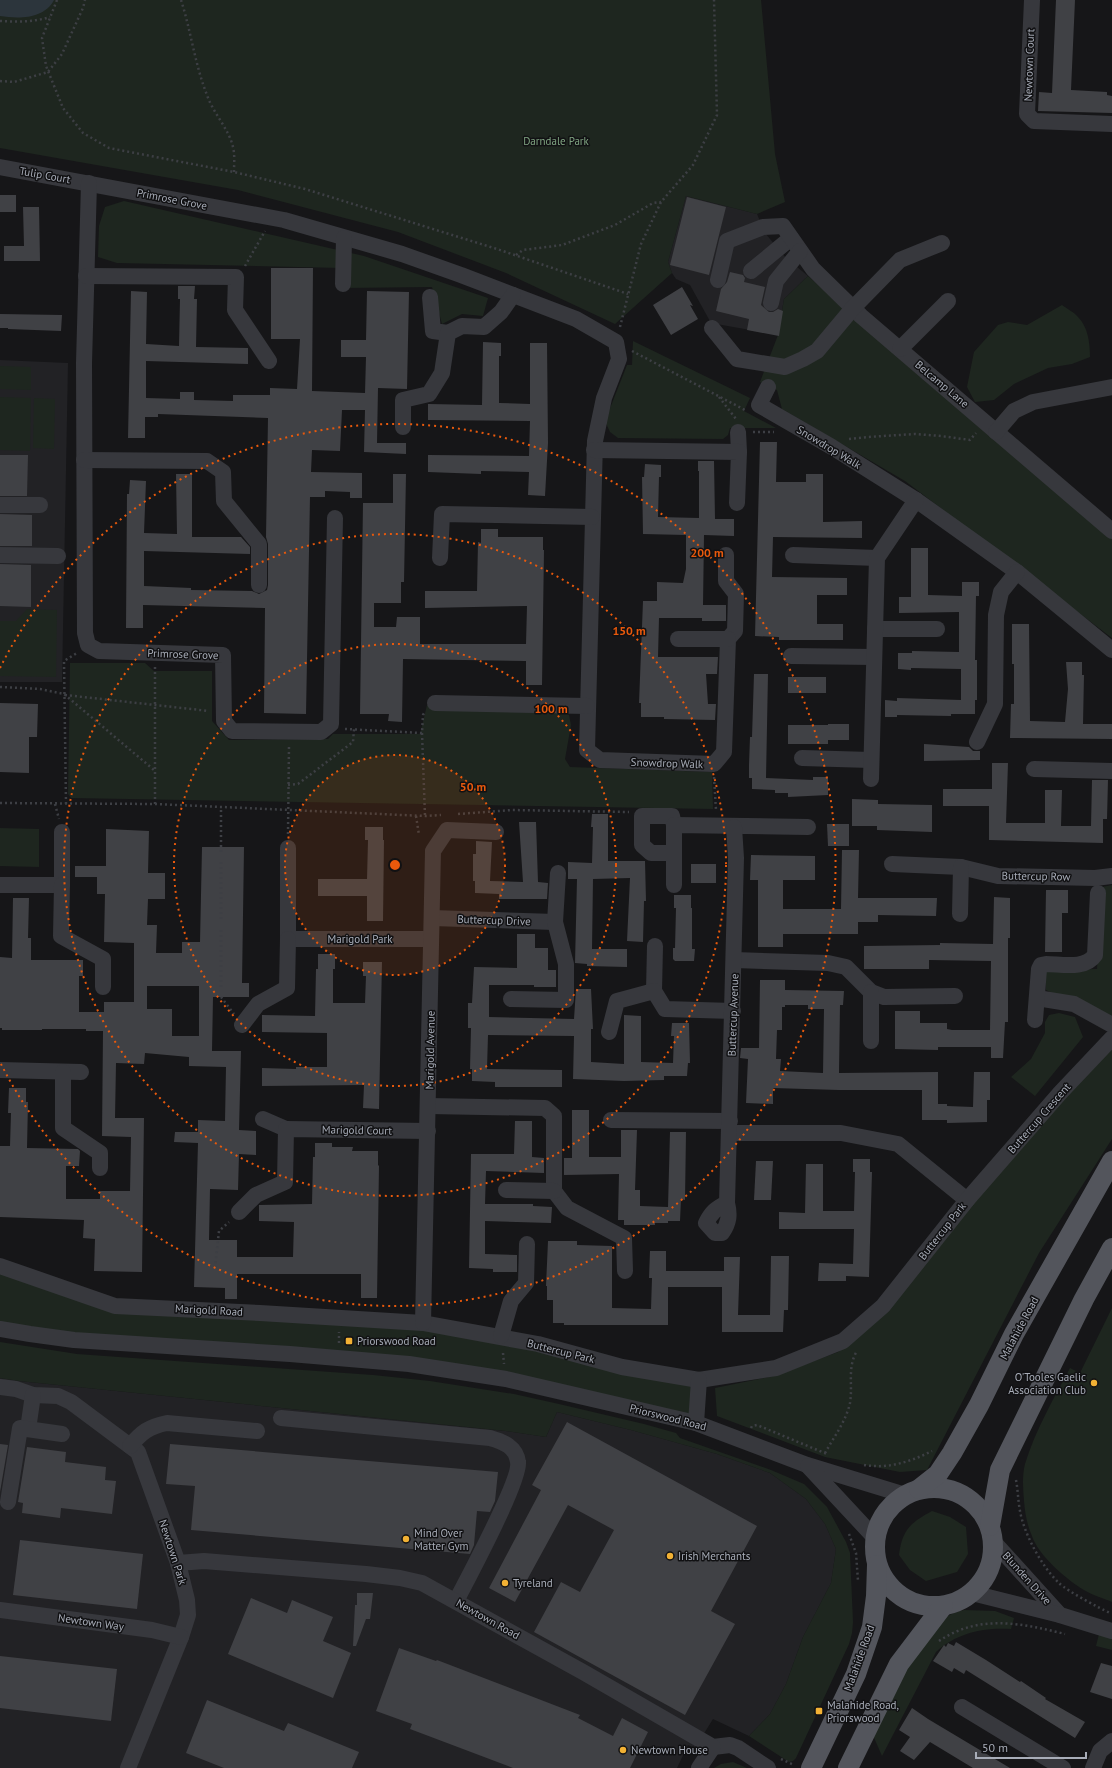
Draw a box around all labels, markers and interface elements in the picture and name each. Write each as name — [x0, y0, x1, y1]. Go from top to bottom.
street label: Newtown Court — [1021, 28, 1037, 102]
park label: Darndale Park — [523, 134, 590, 148]
street label: Tulip Court — [18, 164, 72, 186]
street label: Primrose Grove — [136, 185, 209, 213]
street label: Belcamp Lane — [912, 357, 972, 411]
street label: Snowdrop Walk — [794, 422, 864, 472]
text: 200 m — [690, 545, 724, 560]
text: 150 m — [612, 623, 646, 638]
street label: Primrose Grove — [147, 646, 219, 662]
text: 100 m — [534, 701, 568, 716]
street label: Snowdrop Walk — [631, 755, 704, 771]
text: 50 m — [460, 779, 486, 794]
centre of rings — [388, 858, 402, 872]
street label: Buttercup Row — [1002, 868, 1070, 884]
street label: Buttercup Drive — [457, 912, 531, 928]
street label: Marigold Park — [328, 932, 393, 946]
street label: Buttercup Avenue — [725, 973, 741, 1057]
street label: Marigold Avenue — [422, 1010, 438, 1089]
street label: Buttercup Crescent — [1005, 1080, 1074, 1156]
street label: Marigold Court — [322, 1122, 392, 1138]
street label: Buttercup Park — [915, 1199, 969, 1263]
street label: Malahide Road — [996, 1294, 1042, 1362]
street label: Marigold Road — [175, 1301, 243, 1319]
place label: Priorswood Road — [357, 1334, 436, 1348]
marker: Priorswood Road — [344, 1336, 354, 1346]
street label: Buttercup Park — [526, 1336, 597, 1366]
place label: O'Tooles Gaelic Association Club — [1008, 1370, 1086, 1397]
marker: O'Tooles Gaelic Association Club — [1089, 1378, 1099, 1388]
street label: Priorswood Road — [628, 1401, 708, 1433]
street label: Newtown Park — [156, 1518, 190, 1587]
place label: Mind Over Matter Gym — [414, 1526, 469, 1553]
marker: Mind Over Matter Gym — [401, 1534, 411, 1544]
place label: Irish Merchants — [678, 1549, 751, 1563]
street label: Blunden Drive — [999, 1549, 1055, 1608]
marker: Irish Merchants — [665, 1551, 675, 1561]
place label: Tyreland — [513, 1576, 553, 1590]
marker: Tyreland — [500, 1578, 510, 1588]
street label: Newtown Road — [454, 1596, 522, 1642]
street label: Newtown Way — [57, 1610, 126, 1634]
street label: Malahide Road — [841, 1623, 877, 1693]
place label: Malahide Road, Priorswood — [827, 1698, 899, 1725]
marker: Malahide Road, Priorswood — [814, 1706, 824, 1716]
scale bar — [976, 1734, 1086, 1760]
text: 50 m — [982, 1740, 1008, 1755]
place label: Newtown House — [631, 1743, 708, 1757]
marker: Newtown House — [618, 1745, 628, 1755]

